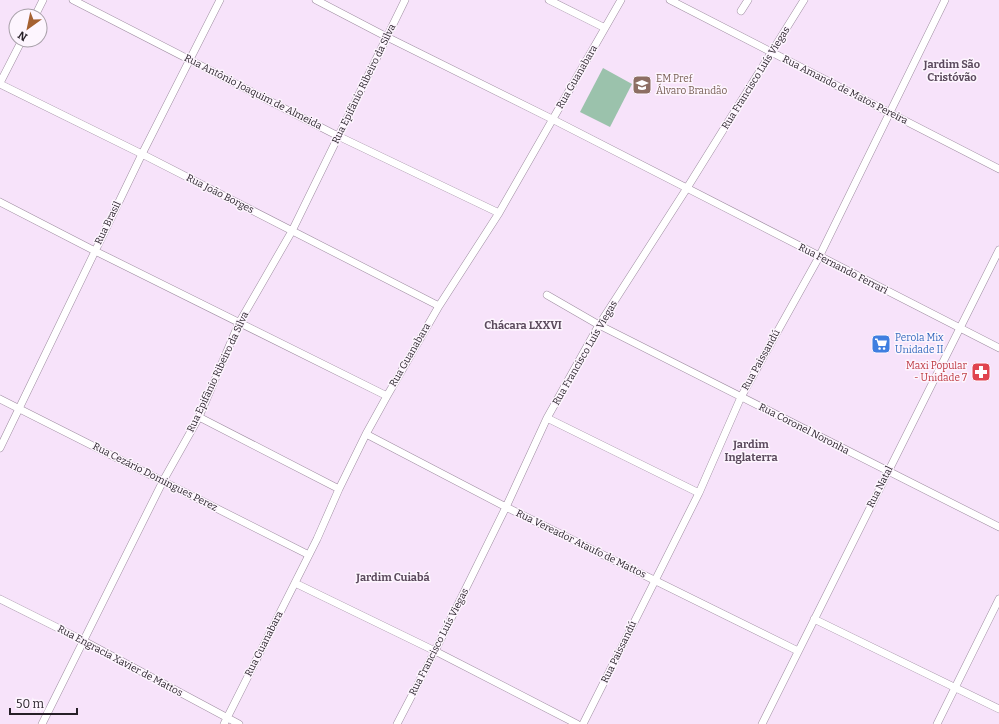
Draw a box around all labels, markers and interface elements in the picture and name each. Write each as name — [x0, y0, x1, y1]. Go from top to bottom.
north arrow — [8, 8, 48, 48]
street label: Rua Epifânio Ribeiro da Silva — [329, 21, 399, 146]
street label: Rua Francisco Luís Viegas — [719, 24, 793, 132]
text: N — [15, 28, 30, 44]
street label: Rua Guanabara — [554, 43, 600, 111]
street label: Rua Antônio Joaquim de Almeida — [182, 51, 325, 132]
street label: Rua Amando de Matos Pereira — [780, 53, 910, 127]
district label: Jardim São Cristóvão — [923, 58, 980, 84]
place label: EM Pref Álvaro Brandão — [656, 73, 728, 97]
school or university icon: EM Pref Álvaro Brandão — [631, 74, 653, 96]
street label: Rua João Borges — [184, 172, 256, 216]
street label: Rua Brasil — [92, 199, 124, 247]
street label: Rua Fernando Ferrari — [796, 241, 890, 297]
street label: Rua Francisco Luís Viegas — [549, 298, 620, 407]
street label: Rua Epifânio Ribeiro da Silva — [184, 309, 252, 434]
district label: Chácara LXXVI — [484, 319, 562, 332]
street label: Rua Guanabara — [387, 321, 433, 389]
street label: Rua Paissandú — [738, 327, 783, 393]
place label: Perola Mix Unidade II — [895, 332, 944, 356]
supermarket icon: Perola Mix Unidade II — [870, 333, 892, 355]
place label: Maxi Popular - Unidade 7 — [906, 360, 968, 384]
pharmacy icon: Maxi Popular - Unidade 7 — [970, 361, 992, 383]
street label: Rua Coronel Noronha — [757, 401, 852, 457]
district label: Jardim Inglaterra — [724, 438, 778, 464]
street label: Rua Cezário Domingues Perez — [91, 440, 220, 514]
street label: Rua Natal — [864, 464, 896, 510]
street label: Rua Vereador Ataufo de Mattos — [514, 507, 648, 581]
district label: Jardim Cuiabá — [355, 571, 430, 584]
street label: Rua Francisco Luís Viegas — [406, 586, 471, 698]
street label: Rua Guanabara — [242, 609, 286, 679]
street label: Rua Paissandú — [598, 618, 639, 685]
street label: Rua Engracia Xavier de Mattos — [55, 623, 185, 699]
scale bar — [10, 690, 77, 716]
text: 50 m — [16, 697, 45, 711]

